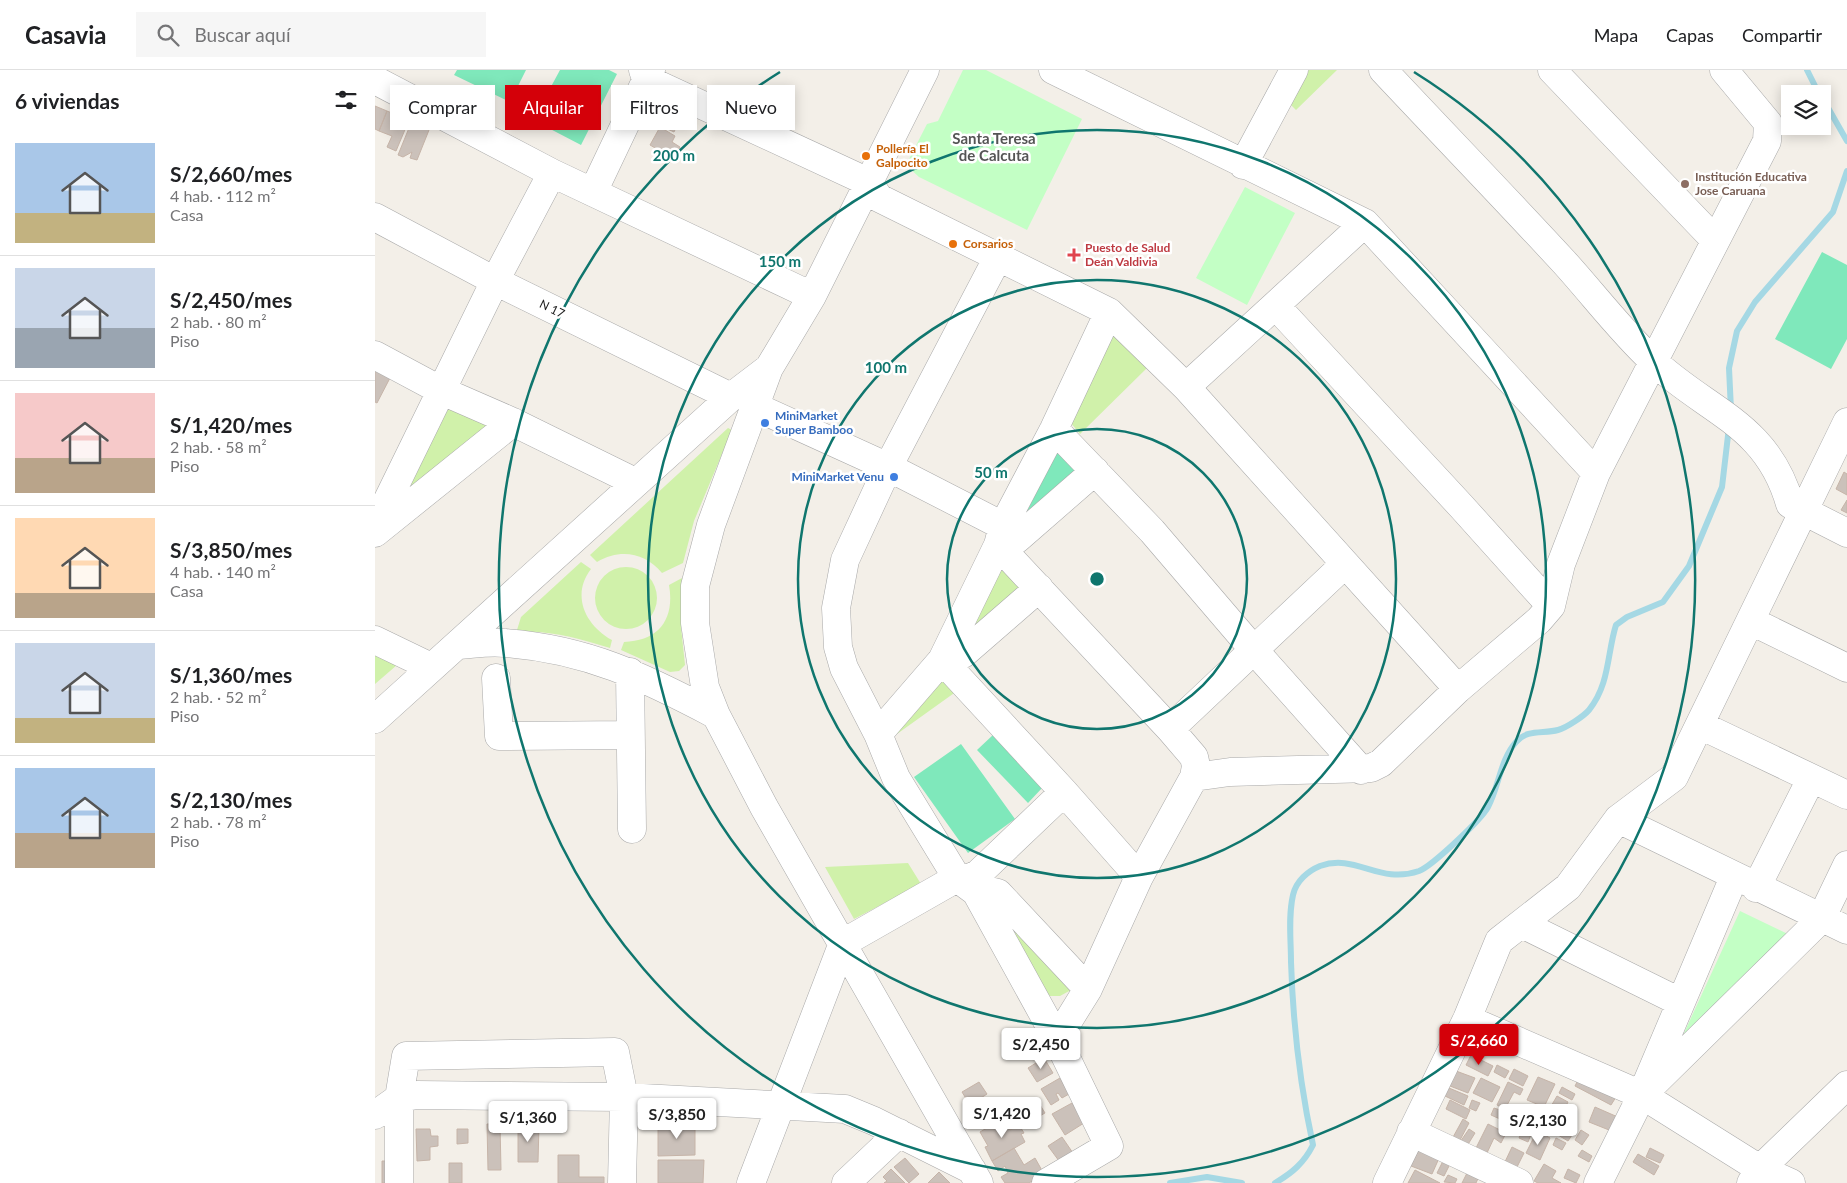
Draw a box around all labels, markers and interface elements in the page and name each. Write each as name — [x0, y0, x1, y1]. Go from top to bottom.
search box — [136, 12, 486, 57]
text: Casavia — [25, 20, 106, 49]
icon: search — [154, 21, 182, 49]
text: Buscar aquí — [194, 23, 291, 46]
text: Mapa — [1594, 24, 1638, 46]
text: Capas — [1666, 24, 1714, 46]
text: Compartir — [1742, 24, 1822, 46]
chip: Comprar — [390, 85, 495, 130]
chip: Alquilar — [505, 85, 601, 130]
chip: Filtros — [611, 85, 697, 130]
chip: Nuevo — [707, 85, 795, 130]
map controls — [1781, 85, 1831, 135]
button: layers — [1781, 85, 1831, 135]
icon: filters — [332, 86, 360, 114]
text: 6 viviendas — [15, 88, 120, 113]
district label: Santa Teresa de Calcuta — [952, 129, 1036, 164]
place label: Pollería El Galpocito — [876, 141, 929, 170]
text: 200 m — [653, 146, 695, 164]
marker: Pollería El Galpocito — [860, 150, 872, 162]
text: S/2,660/mes — [170, 161, 292, 186]
icon: home — [55, 163, 115, 223]
place label: Institución Educativa Jose Caruana — [1695, 169, 1807, 198]
marker: Institución Educativa Jose Caruana — [1679, 178, 1691, 190]
text: 4 hab. · 112 m² — [170, 186, 276, 205]
text: Casa — [170, 205, 204, 224]
place label: Corsarios — [963, 236, 1013, 251]
marker: Corsarios — [947, 238, 959, 250]
place label: Puesto de Salud Deán Valdivia — [1085, 240, 1171, 269]
marker: Puesto de Salud Deán Valdivia — [1067, 248, 1081, 262]
text: 150 m — [759, 252, 801, 270]
text: S/2,450/mes — [170, 287, 292, 312]
icon: home — [55, 288, 115, 348]
street label: N 17 — [537, 296, 567, 321]
text: 2 hab. · 80 m² — [170, 312, 267, 331]
text: Piso — [170, 331, 199, 350]
text: 100 m — [865, 358, 907, 376]
place label: MiniMarket Super Bamboo — [775, 408, 853, 437]
text: S/1,420/mes — [170, 412, 292, 437]
icon: home — [55, 413, 115, 473]
marker: MiniMarket Super Bamboo — [759, 417, 771, 429]
text: 2 hab. · 58 m² — [170, 437, 267, 456]
text: Piso — [170, 456, 199, 475]
text: 50 m — [974, 463, 1008, 481]
place label: MiniMarket Venu — [792, 469, 884, 484]
marker: MiniMarket Venu — [888, 471, 900, 483]
text: S/3,850/mes — [170, 537, 292, 562]
icon: home — [55, 538, 115, 598]
text: 4 hab. · 140 m² — [170, 562, 276, 581]
centre of rings — [1088, 570, 1106, 588]
text: Casa — [170, 581, 204, 600]
text: S/1,360/mes — [170, 662, 292, 687]
icon: home — [55, 663, 115, 723]
text: 2 hab. · 52 m² — [170, 687, 267, 706]
text: Piso — [170, 706, 199, 725]
text: S/2,130/mes — [170, 787, 292, 812]
icon: home — [55, 788, 115, 848]
text: 2 hab. · 78 m² — [170, 812, 267, 831]
text: Piso — [170, 831, 199, 850]
pin: S/2,660 — [1433, 1024, 1525, 1066]
pin: S/2,450 — [995, 1028, 1087, 1070]
text: S/2,660 — [1450, 1030, 1508, 1049]
text: S/2,450 — [1012, 1034, 1070, 1053]
pin: S/1,420 — [956, 1096, 1048, 1139]
pin: S/3,850 — [631, 1098, 723, 1140]
pin: S/1,360 — [482, 1100, 574, 1143]
text: S/1,420 — [973, 1103, 1031, 1122]
text: S/3,850 — [648, 1104, 706, 1123]
pin: S/2,130 — [1492, 1104, 1584, 1146]
text: S/1,360 — [499, 1107, 557, 1126]
text: S/2,130 — [1509, 1110, 1567, 1129]

